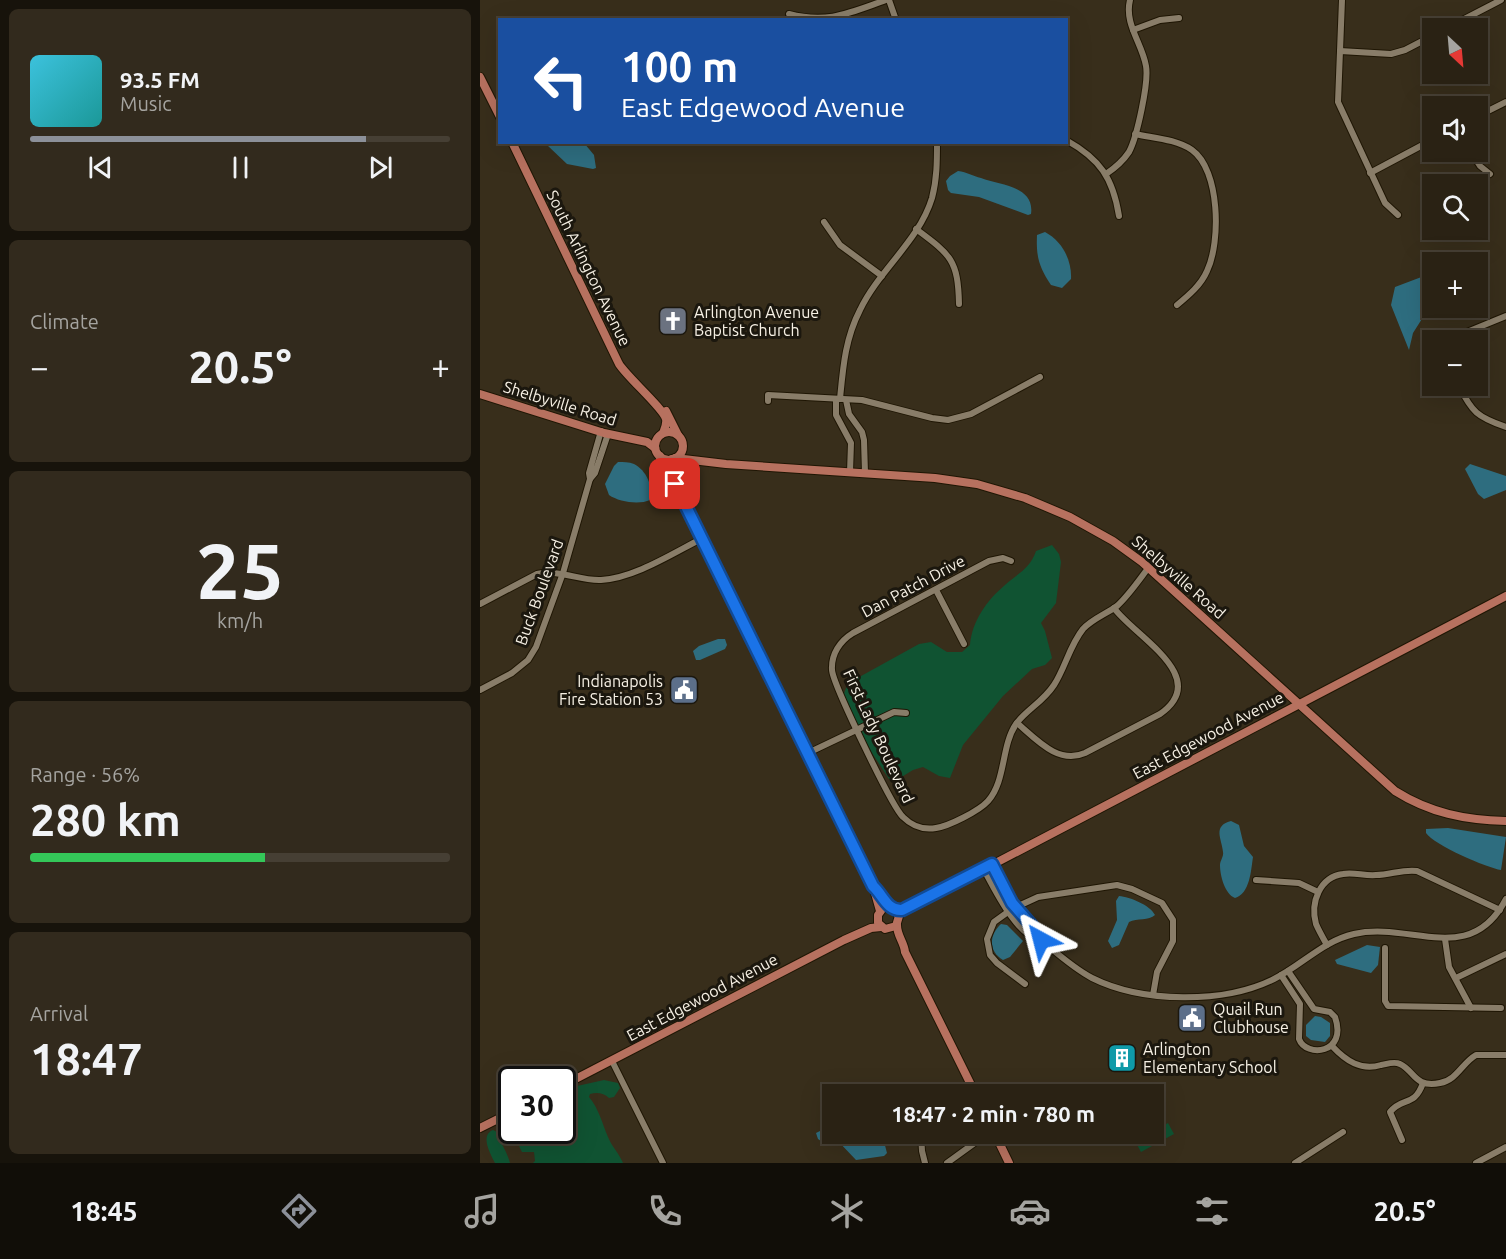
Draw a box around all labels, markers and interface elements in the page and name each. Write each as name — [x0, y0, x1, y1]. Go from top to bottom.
north arrow — [1422, 18, 1488, 84]
map controls — [1422, 18, 1488, 396]
icon: left — [522, 42, 600, 120]
text: 100 m — [621, 43, 738, 90]
text: 93.5 FM — [120, 67, 200, 92]
text: Music — [120, 92, 172, 115]
text: East Edgewood Avenue — [621, 92, 905, 122]
button: sound — [1422, 96, 1488, 162]
icon: previous — [84, 151, 117, 184]
icon: pause — [224, 151, 257, 184]
icon: next — [364, 151, 397, 184]
button: search — [1422, 174, 1488, 240]
street label: South Arlington Avenue — [543, 187, 635, 349]
button: + — [1422, 252, 1488, 318]
place label: Arlington Avenue Baptist Church — [694, 303, 819, 339]
church icon: Arlington Avenue Baptist Church — [657, 305, 689, 337]
text: Climate — [30, 310, 99, 333]
button: − — [1422, 330, 1488, 396]
text: 20.5° — [188, 341, 292, 392]
text: − — [30, 348, 49, 385]
text: + — [431, 348, 450, 385]
street label: Shelbyville Road — [501, 377, 619, 429]
pin — [649, 458, 700, 509]
icon: arrive — [658, 467, 691, 500]
text: 25 — [196, 526, 284, 614]
street label: Shelbyville Road — [1129, 532, 1229, 622]
street label: Buck Boulevard — [511, 536, 567, 648]
street label: Dan Patch Drive — [858, 551, 968, 621]
text: km/h — [217, 609, 263, 632]
street label: First Lady Boulevard — [840, 666, 918, 806]
place label: Indianapolis Fire Station 53 — [559, 672, 663, 708]
public building icon: Indianapolis Fire Station 53 — [668, 674, 700, 706]
street label: East Edgewood Avenue — [1129, 688, 1287, 782]
text: Range · 56% — [30, 763, 140, 786]
text: 280 km — [30, 794, 181, 845]
position arrow — [1009, 908, 1073, 972]
street label: East Edgewood Avenue — [623, 950, 781, 1044]
place label: Quail Run Clubhouse — [1213, 1000, 1289, 1036]
text: Arrival — [30, 1002, 88, 1025]
public building icon: Quail Run Clubhouse — [1176, 1002, 1208, 1034]
text: 18:47 — [30, 1033, 143, 1084]
place label: Arlington Elementary School — [1143, 1040, 1277, 1076]
building icon: Arlington Elementary School — [1106, 1042, 1138, 1074]
speed limit sign: 30 — [498, 1066, 576, 1144]
text: 18:47 · 2 min · 780 m — [891, 1101, 1095, 1126]
icon: directions — [278, 1190, 320, 1232]
icon: music — [461, 1190, 503, 1232]
icon: phone — [644, 1190, 686, 1232]
icon: climate — [826, 1190, 868, 1232]
icon: car — [1009, 1190, 1051, 1232]
icon: filters — [1191, 1190, 1233, 1232]
text: 18:45 — [70, 1196, 138, 1226]
text: 20.5° — [1374, 1196, 1436, 1226]

